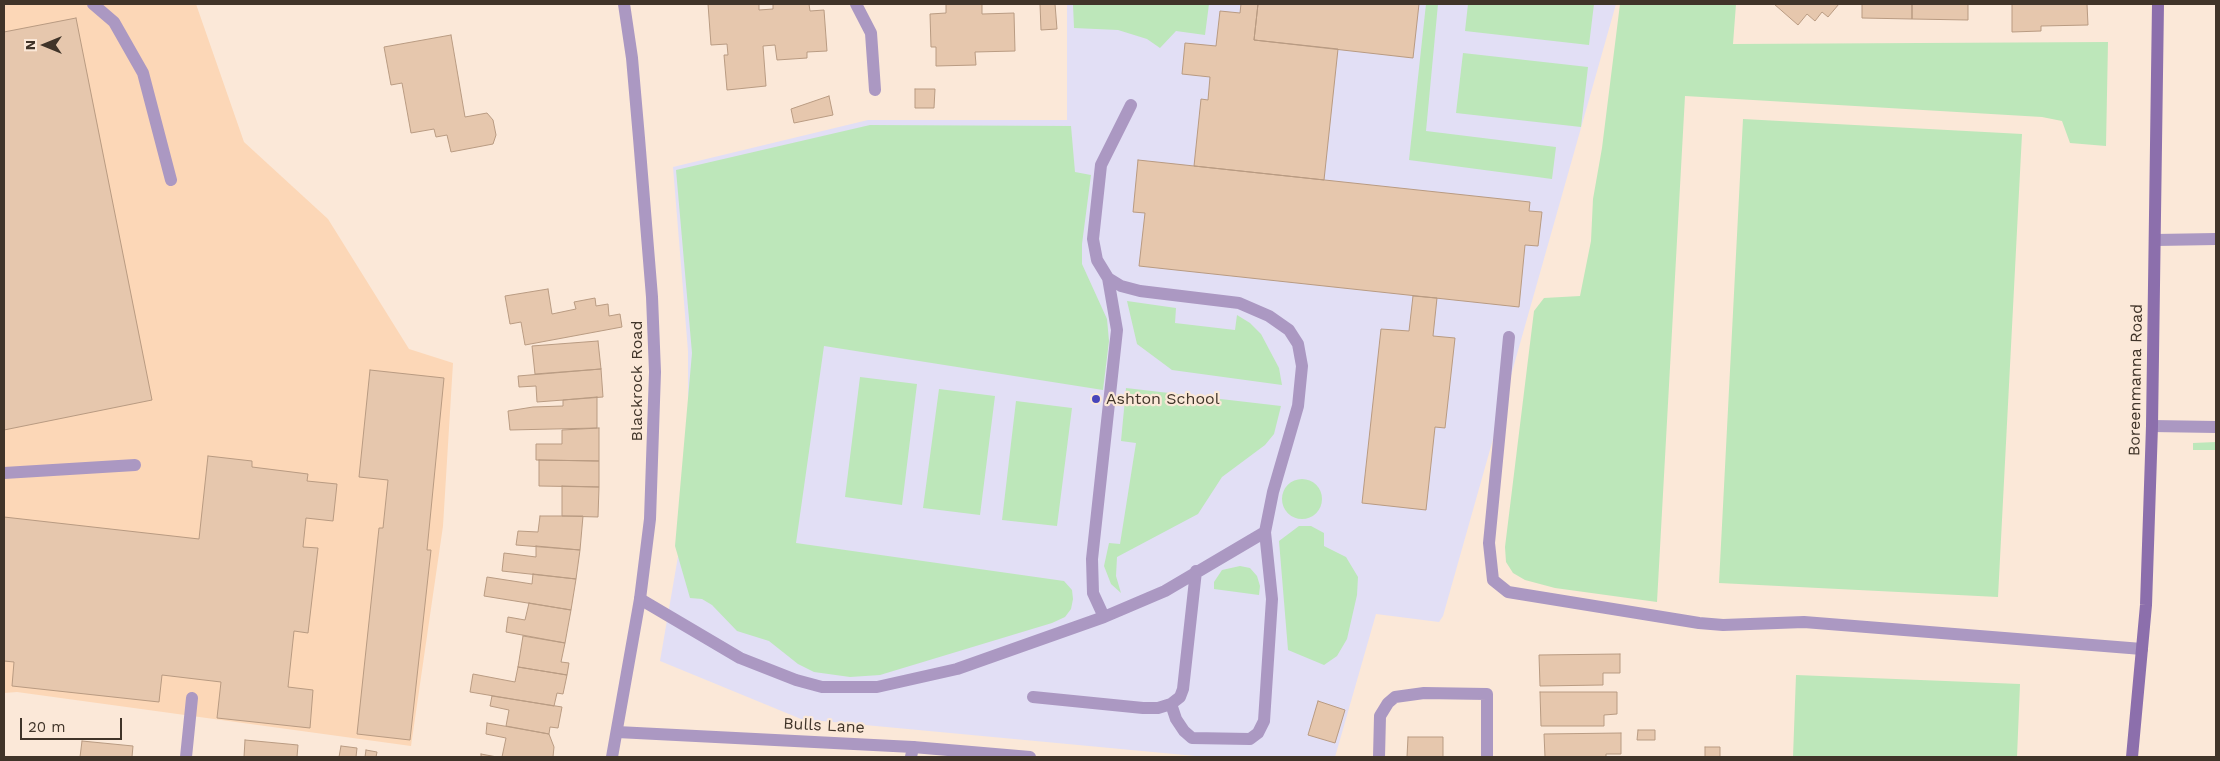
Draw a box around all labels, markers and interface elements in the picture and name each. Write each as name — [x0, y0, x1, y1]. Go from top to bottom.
north arrow — [20, 20, 70, 70]
text: N — [22, 40, 38, 50]
street label: Boreenmanna Road — [2125, 304, 2147, 456]
street label: Blackrock Road — [627, 321, 647, 441]
place label: Ashton School — [1106, 389, 1220, 409]
marker: Ashton School — [1090, 393, 1102, 405]
scale bar — [22, 708, 125, 740]
street label: Bulls Lane — [783, 714, 865, 738]
text: 20 m — [28, 718, 66, 736]

